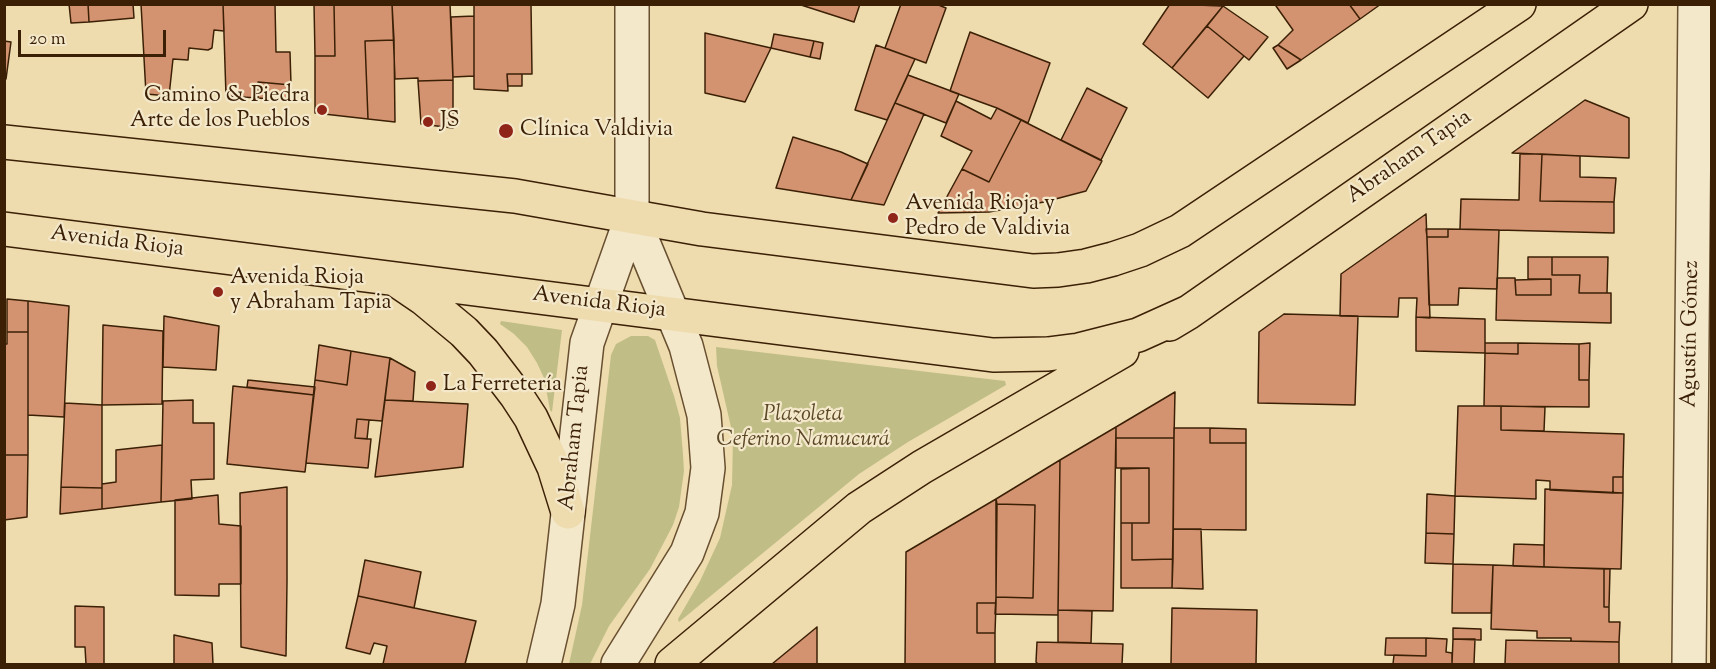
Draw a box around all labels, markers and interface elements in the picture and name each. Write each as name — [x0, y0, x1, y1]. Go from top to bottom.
scale bar — [21, 18, 170, 56]
text: 20 m — [29, 27, 66, 53]
place label: Camino & Piedra Arte de los Pueblos — [130, 84, 310, 136]
marker: Camino & Piedra Arte de los Pueblos — [315, 103, 329, 117]
street label: Abraham Tapia — [1343, 105, 1477, 211]
place label: JS — [440, 109, 459, 135]
marker: JS — [421, 115, 435, 129]
place label: Clínica Valdivia — [520, 118, 673, 144]
marker: Clínica Valdivia — [497, 122, 515, 140]
place label: Avenida Rioja y Pedro de Valdivia — [905, 192, 1070, 243]
marker: Avenida Rioja y Pedro de Valdivia — [886, 211, 900, 225]
street label: Avenida Rioja — [49, 222, 185, 264]
street label: Agustín Gómez — [1678, 260, 1706, 408]
place label: Avenida Rioja y Abraham Tapia — [230, 266, 392, 318]
street label: Avenida Rioja — [531, 283, 667, 325]
marker: Avenida Rioja y Abraham Tapia — [211, 285, 225, 299]
street label: Abraham Tapia — [555, 364, 597, 512]
place label: La Ferretería — [443, 373, 562, 399]
marker: La Ferretería — [424, 379, 438, 393]
park label: Plazoleta Ceferino Namucurá — [716, 403, 890, 454]

